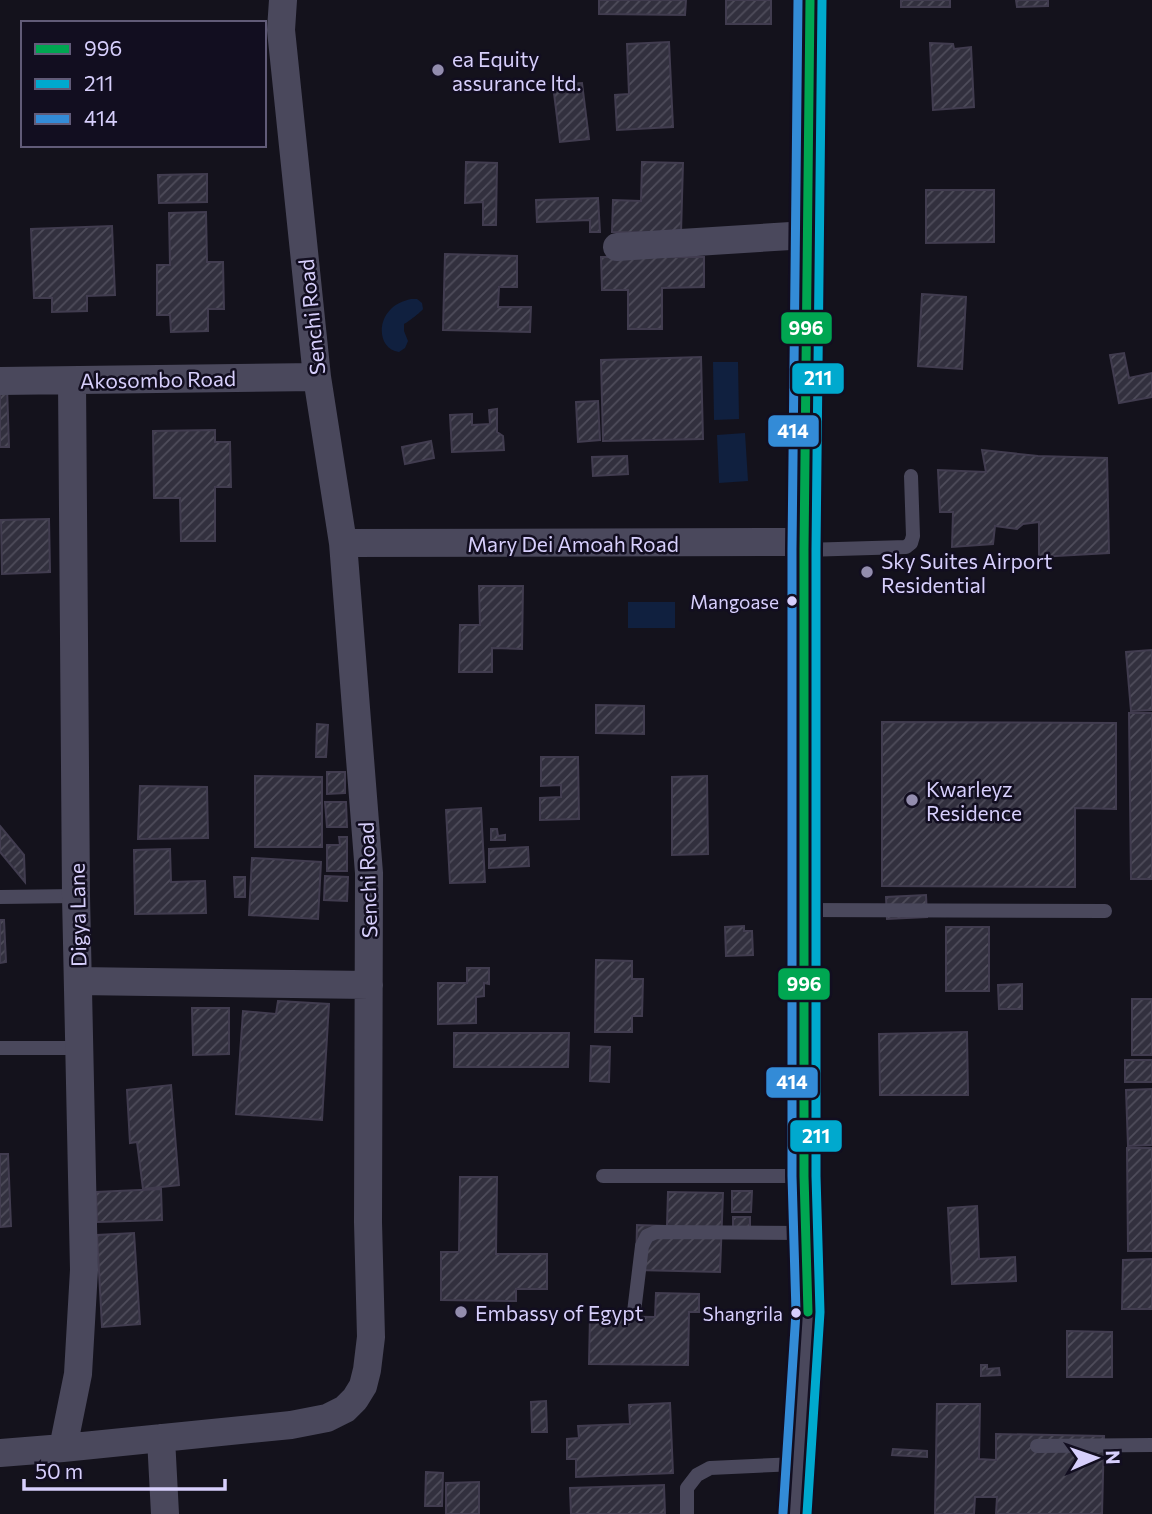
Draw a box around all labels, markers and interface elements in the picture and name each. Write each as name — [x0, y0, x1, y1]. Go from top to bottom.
legend — [21, 21, 266, 147]
text: 996 — [84, 35, 122, 60]
place label: ea Equity assurance ltd. — [452, 46, 581, 95]
marker: ea Equity assurance ltd. — [430, 62, 446, 78]
text: 211 — [84, 70, 114, 95]
text: 414 — [84, 105, 118, 130]
street label: Senchi Road — [292, 258, 330, 376]
line badge: 996 — [780, 311, 833, 345]
text: 996 — [788, 316, 824, 339]
line badge: 211 — [791, 362, 845, 395]
street label: Akosombo Road — [80, 365, 236, 393]
text: 211 — [804, 366, 832, 389]
line badge: 414 — [767, 414, 820, 448]
text: 414 — [777, 419, 809, 442]
street label: Mary Dei Amoah Road — [467, 531, 679, 556]
place label: Sky Suites Airport Residential — [881, 548, 1052, 597]
marker: Sky Suites Airport Residential — [859, 564, 875, 580]
place label: Mangoase — [690, 590, 779, 613]
marker: Mangoase — [785, 594, 799, 608]
place label: Kwarleyz Residence — [926, 776, 1022, 825]
marker: Kwarleyz Residence — [904, 792, 920, 808]
street label: Senchi Road — [352, 821, 382, 939]
street label: Digya Lane — [64, 863, 90, 967]
line badge: 996 — [777, 967, 831, 1001]
text: 996 — [786, 972, 822, 995]
line badge: 414 — [765, 1066, 819, 1099]
text: 414 — [776, 1070, 808, 1093]
line badge: 211 — [789, 1119, 843, 1153]
text: 211 — [802, 1124, 830, 1147]
place label: Embassy of Egypt — [475, 1300, 643, 1325]
place label: Shangrila — [703, 1302, 783, 1325]
marker: Embassy of Egypt — [453, 1304, 469, 1320]
marker: Shangrila — [789, 1306, 803, 1320]
north arrow — [1061, 1423, 1131, 1493]
scale bar — [24, 1448, 226, 1492]
text: N — [1102, 1450, 1125, 1465]
text: 50 m — [35, 1458, 83, 1483]

